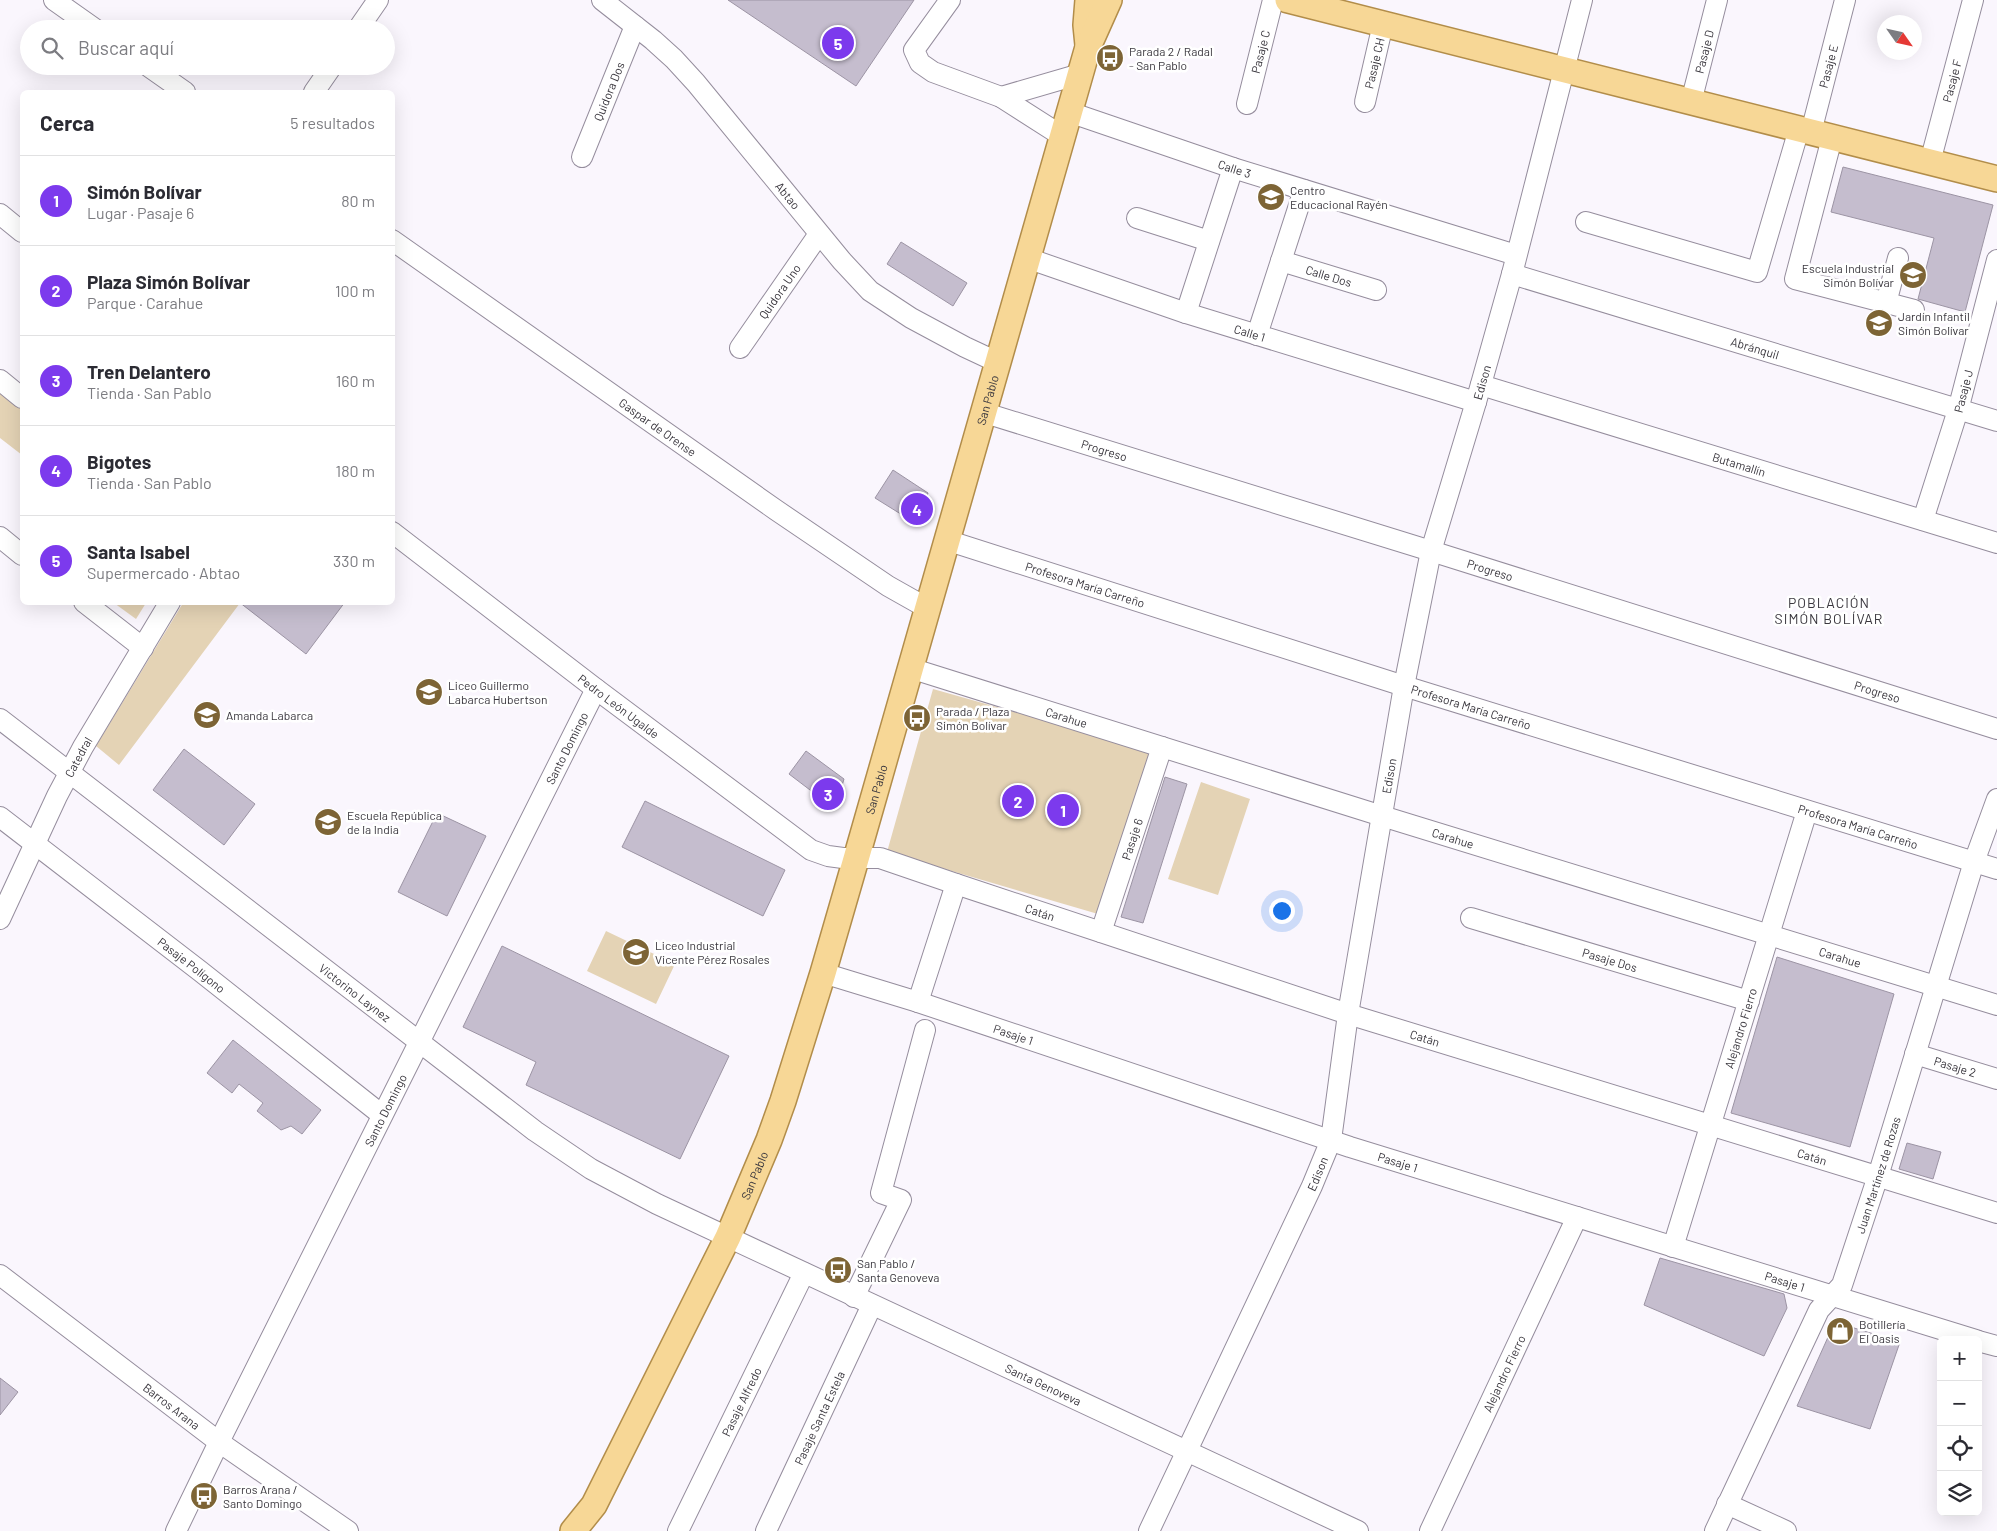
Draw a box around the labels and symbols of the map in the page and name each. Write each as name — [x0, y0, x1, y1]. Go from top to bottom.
north arrow — [1877, 15, 1922, 60]
pin: 5 — [822, 24, 854, 62]
street label: Pasaje C — [1248, 28, 1272, 75]
street label: Pasaje D — [1692, 28, 1716, 75]
street label: Pasaje CH — [1361, 36, 1387, 90]
bus stop icon: Parada 2 / Radal - San Pablo — [1095, 43, 1125, 73]
street label: Pasaje E — [1816, 43, 1840, 89]
place label: Parada 2 / Radal - San Pablo — [1129, 44, 1213, 72]
street label: Pasaje F — [1939, 58, 1964, 104]
street label: Quidora Dos — [590, 60, 627, 123]
street label: Calle 3 — [1216, 156, 1253, 180]
street label: Abtao — [773, 179, 803, 212]
school or university icon: Centro Educacional Rayén — [1256, 182, 1286, 212]
place label: Centro Educacional Rayén — [1290, 183, 1388, 211]
school or university icon: Escuela Industrial Simón Bolívar — [1898, 260, 1928, 290]
street label: Quidora Uno — [756, 261, 803, 321]
place label: Escuela Industrial Simón Bolívar — [1802, 261, 1895, 289]
street label: Calle Dos — [1304, 262, 1354, 289]
school or university icon: Jardín Infantil Simón Bolívar — [1864, 308, 1894, 338]
place label: Jardín Infantil Simón Bolívar — [1898, 309, 1970, 337]
street label: Calle 1 — [1233, 321, 1267, 344]
street label: Abránquil — [1729, 334, 1781, 362]
street label: Edison — [1470, 363, 1493, 401]
street label: Pasaje J — [1951, 368, 1975, 414]
street label: San Pablo — [973, 373, 1001, 426]
street label: Gaspar de Orense — [617, 395, 699, 459]
street label: Progreso — [1080, 436, 1129, 464]
street label: Butamallín — [1711, 449, 1767, 479]
pin: 4 — [901, 490, 933, 528]
street label: Progreso — [1465, 556, 1515, 583]
street label: Profesora María Carreño — [1024, 559, 1147, 610]
district label: POBLACIÓN SIMÓN BOLÍVAR — [1775, 594, 1883, 627]
street label: Pedro León Ugalde — [576, 671, 662, 741]
school or university icon: Liceo Guillermo Labarca Hubertson — [414, 677, 444, 707]
place label: Liceo Guillermo Labarca Hubertson — [448, 678, 548, 706]
street label: Progreso — [1853, 678, 1902, 705]
street label: Profesora María Carreño — [1409, 682, 1533, 732]
school or university icon: Amanda Labarca — [192, 700, 222, 730]
bus stop icon: Parada / Plaza Simón Bolívar — [902, 703, 932, 733]
place label: Parada / Plaza Simón Bolívar — [936, 704, 1009, 732]
street label: Carahue — [1044, 704, 1089, 730]
place label: Amanda Labarca — [226, 708, 313, 722]
street label: Santo Domingo — [542, 709, 590, 786]
street label: Catedral — [61, 734, 95, 779]
street label: Edison — [1379, 757, 1399, 795]
street label: San Pablo — [862, 763, 890, 816]
pin: 3 — [812, 775, 844, 813]
pin: 2 — [1002, 782, 1034, 820]
pin: 1 — [1047, 791, 1079, 829]
street label: Profesora María Carreño — [1796, 801, 1920, 851]
school or university icon: Escuela República de la India — [313, 807, 343, 837]
place label: Escuela República de la India — [347, 808, 442, 836]
street label: Pasaje 6 — [1118, 816, 1145, 862]
street label: Carahue — [1430, 825, 1476, 851]
your location — [1269, 898, 1295, 924]
street label: Catán — [1023, 900, 1057, 923]
street label: Pasaje Polígono — [155, 934, 228, 995]
school or university icon: Liceo Industrial Vicente Pérez Rosales — [621, 937, 651, 967]
place label: Liceo Industrial Vicente Pérez Rosales — [655, 938, 770, 966]
street label: Carahue — [1818, 944, 1863, 970]
street label: Pasaje Dos — [1581, 945, 1639, 974]
street label: Victorino Laynez — [316, 960, 393, 1024]
street label: Alejandro Fierro — [1721, 986, 1759, 1070]
street label: Pasaje 1 — [992, 1021, 1035, 1047]
street label: Catán — [1408, 1026, 1441, 1049]
street label: Pasaje 2 — [1932, 1053, 1978, 1079]
street label: Santo Domingo — [361, 1072, 409, 1149]
street label: Juan Martínez de Rozas — [1853, 1115, 1903, 1235]
street label: Catán — [1796, 1145, 1829, 1167]
street label: San Pablo — [738, 1149, 770, 1202]
street label: Pasaje 1 — [1376, 1149, 1419, 1174]
street label: Edison — [1304, 1154, 1330, 1193]
bus stop icon: San Pablo / Santa Genoveva — [823, 1255, 853, 1285]
place label: San Pablo / Santa Genoveva — [857, 1256, 939, 1284]
street label: Pasaje 1 — [1763, 1268, 1806, 1294]
shop icon: Botillería El Oasis — [1825, 1316, 1855, 1346]
place label: Botillería El Oasis — [1859, 1317, 1905, 1345]
street label: Alejandro Fierro — [1480, 1333, 1528, 1414]
street label: Santa Genoveva — [1003, 1360, 1084, 1408]
street label: Pasaje Alfredo — [718, 1365, 764, 1438]
street label: Pasaje Santa Estela — [791, 1369, 847, 1467]
street label: Barros Arana — [141, 1380, 203, 1432]
bus stop icon: Barros Arana / Santo Domingo — [189, 1481, 219, 1511]
place label: Barros Arana / Santo Domingo — [223, 1482, 302, 1510]

